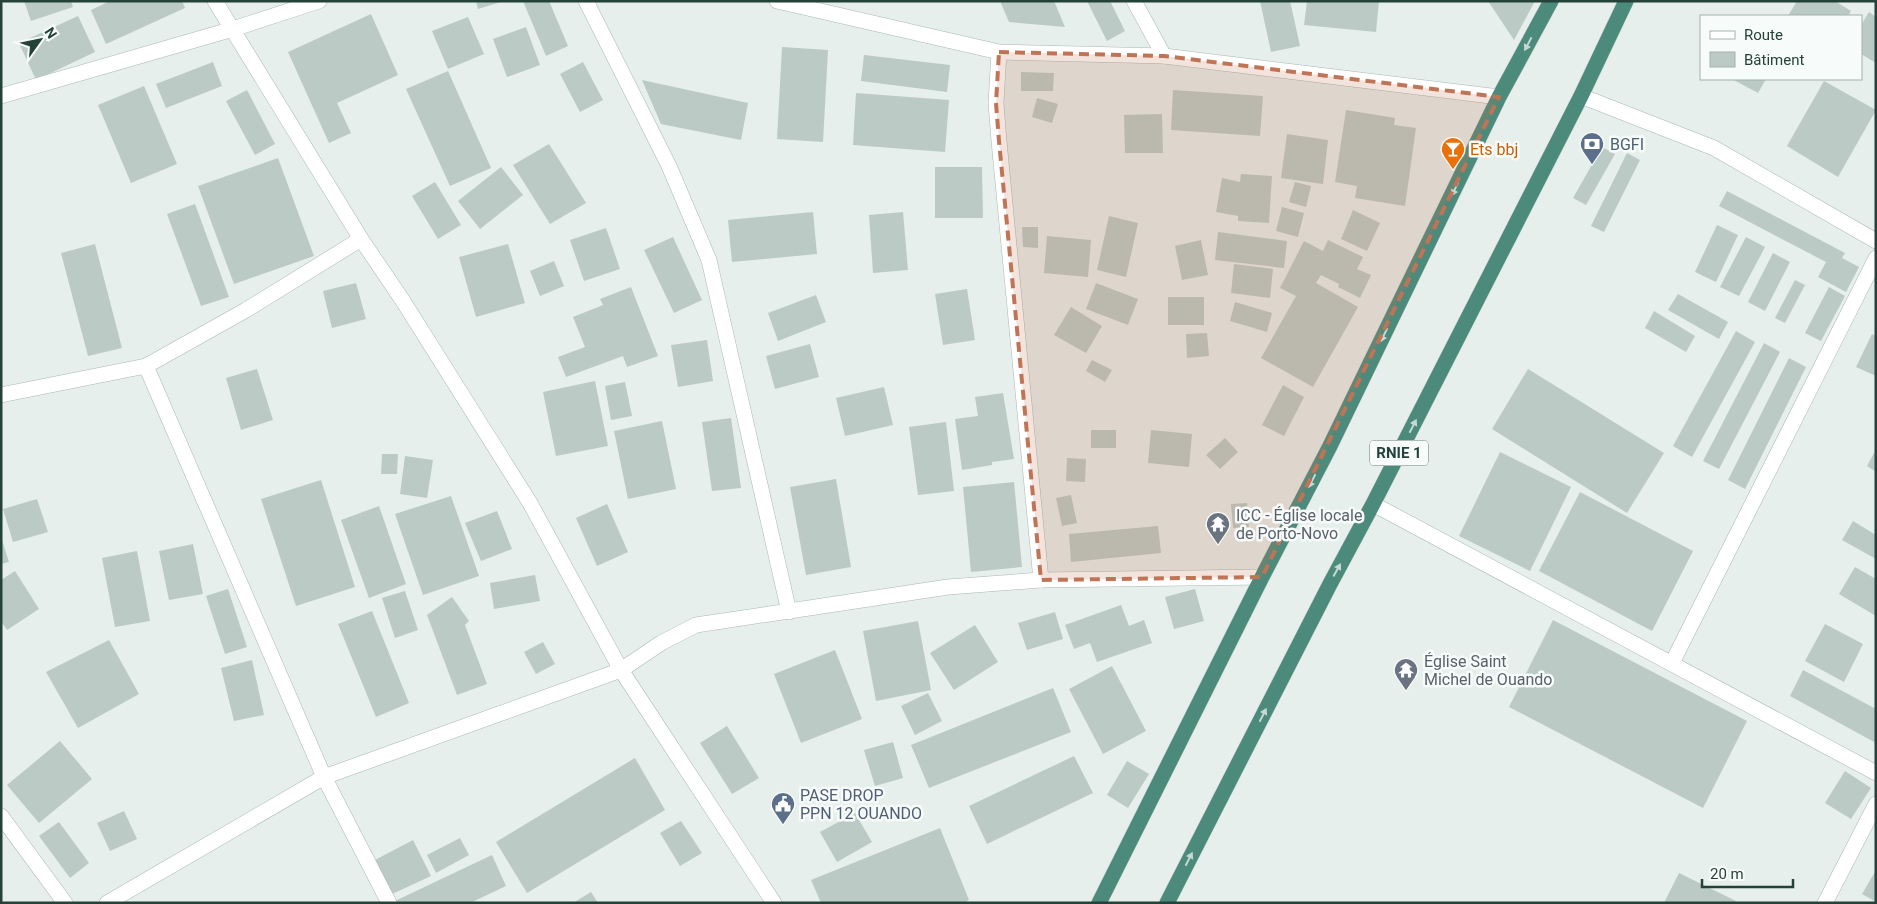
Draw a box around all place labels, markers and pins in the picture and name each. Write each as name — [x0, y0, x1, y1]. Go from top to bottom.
bank icon: BGFI — [1579, 131, 1605, 165]
place label: BGFI — [1610, 135, 1644, 154]
bar icon: Ets bbj — [1440, 136, 1466, 170]
place label: Ets bbj — [1470, 140, 1518, 159]
place label: ICC - Église locale de Porto-Novo — [1236, 506, 1362, 543]
temple icon: ICC - Église locale de Porto-Novo — [1205, 511, 1231, 545]
place label: Église Saint Michel de Ouando — [1424, 652, 1552, 689]
temple icon: Église Saint Michel de Ouando — [1393, 657, 1419, 691]
place label: PASE DROP PPN 12 OUANDO — [800, 786, 922, 823]
public building icon: PASE DROP PPN 12 OUANDO — [770, 791, 796, 825]

